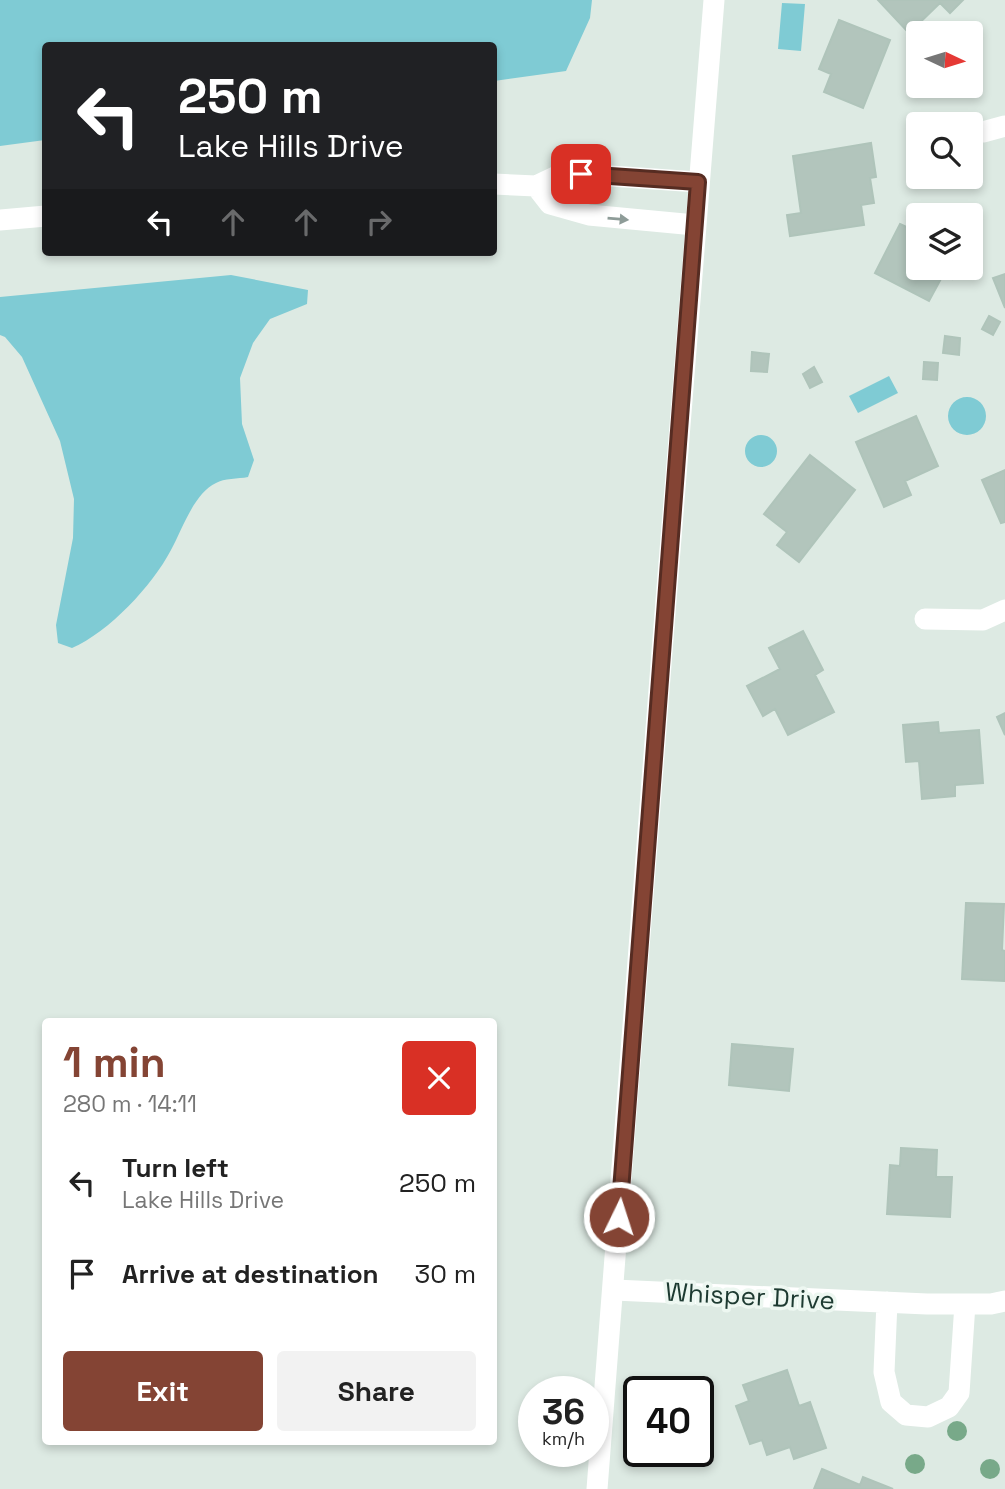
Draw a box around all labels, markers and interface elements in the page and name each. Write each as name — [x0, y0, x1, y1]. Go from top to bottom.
north arrow — [906, 21, 984, 98]
map controls — [906, 21, 983, 280]
text: 250 m — [178, 65, 323, 127]
icon: left — [63, 70, 154, 161]
button: search — [906, 112, 983, 189]
text: Lake Hills Drive — [178, 126, 404, 166]
pin — [551, 144, 611, 204]
icon: arrive — [562, 155, 600, 193]
icon: left — [141, 203, 179, 241]
icon: ahead — [214, 203, 252, 241]
icon: ahead — [287, 203, 325, 241]
icon: right — [360, 203, 398, 241]
button: layers — [906, 203, 983, 280]
one-way arrow — [607, 214, 629, 225]
text: 1 min — [63, 1036, 166, 1089]
button: close — [402, 1041, 476, 1115]
text: 280 m · 14:11 — [63, 1089, 197, 1119]
text: Turn left — [122, 1151, 229, 1185]
icon: left — [63, 1164, 101, 1202]
text: 250 m — [399, 1166, 476, 1200]
position arrow — [582, 1180, 656, 1254]
text: Lake Hills Drive — [122, 1185, 284, 1215]
icon: arrive — [63, 1255, 101, 1293]
text: Arrive at destination — [122, 1257, 379, 1291]
text: 30 m — [415, 1257, 476, 1291]
street label: Whisper Drive — [664, 1275, 836, 1317]
button: Exit — [63, 1351, 263, 1431]
button: Share — [277, 1351, 476, 1431]
speed limit sign: 40 — [623, 1376, 714, 1467]
text: 36 — [542, 1390, 585, 1434]
text: km/h — [542, 1427, 585, 1450]

